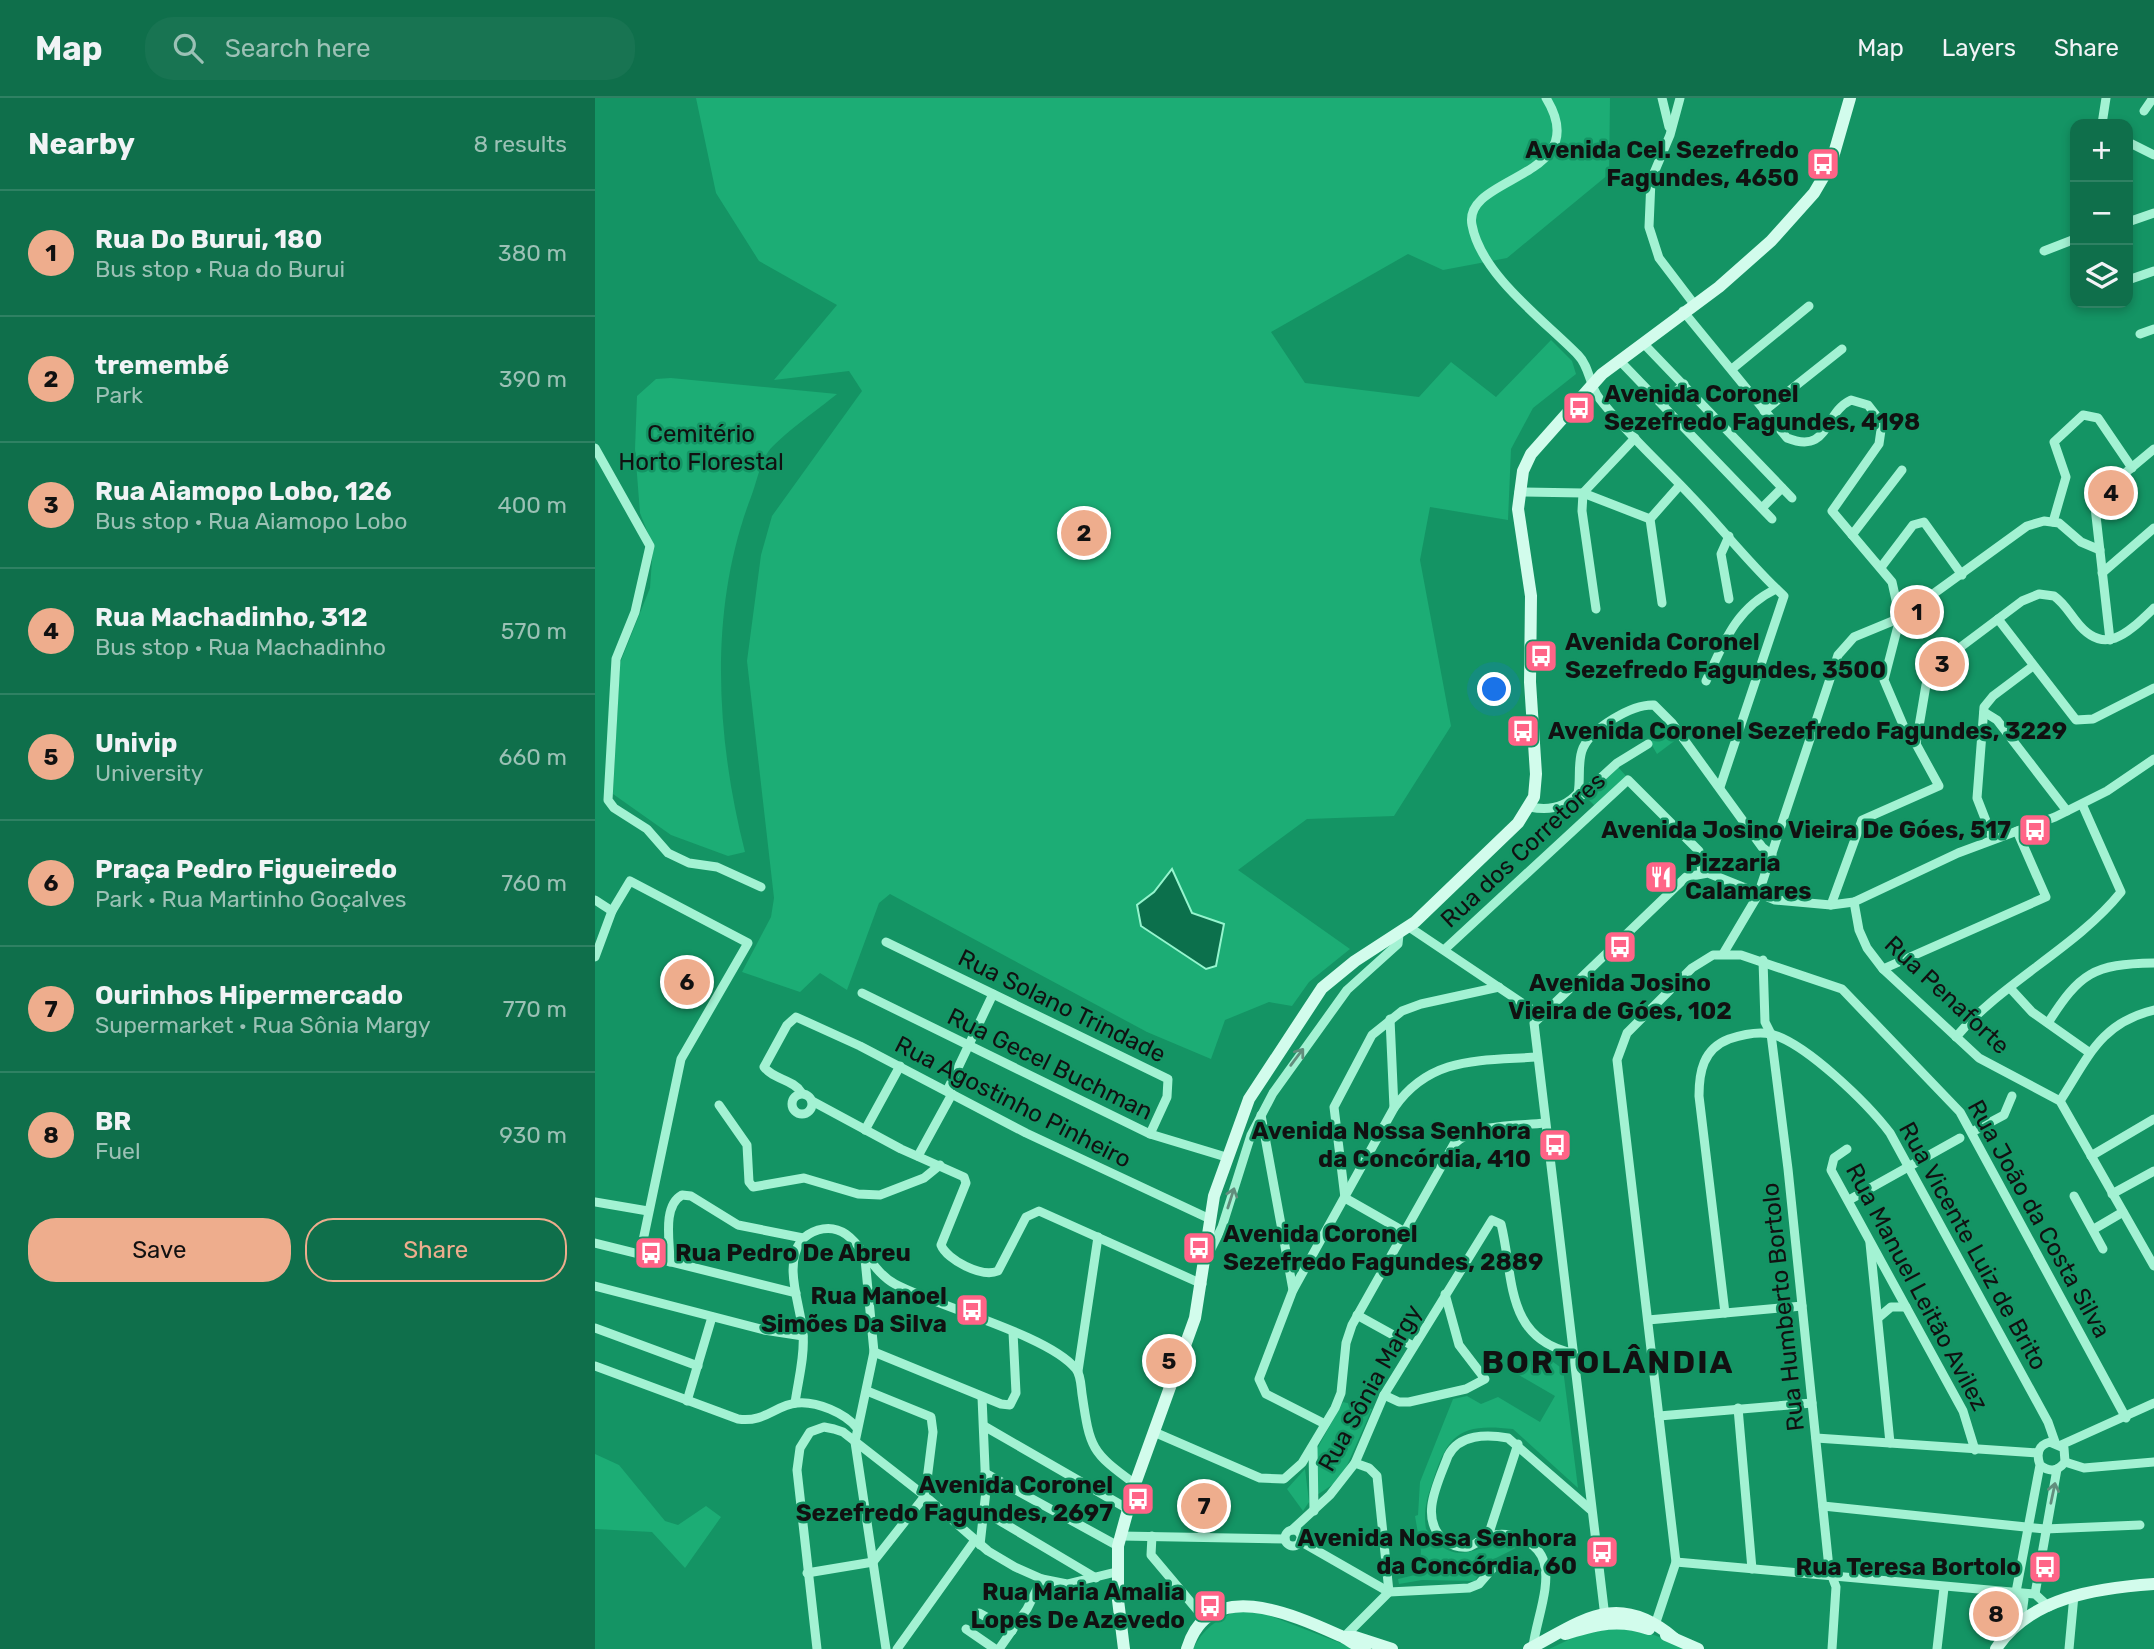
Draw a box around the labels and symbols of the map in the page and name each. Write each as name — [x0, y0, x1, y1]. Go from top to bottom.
place label: Avenida Cel. Sezefredo Fagundes, 4650 — [1525, 136, 1799, 192]
bus stop icon: Avenida Cel. Sezefredo Fagundes, 4650 — [1804, 145, 1842, 183]
place label: Avenida Coronel Sezefredo Fagundes, 4198 — [1604, 380, 1920, 436]
bus stop icon: Avenida Coronel Sezefredo Fagundes, 4198 — [1560, 389, 1598, 427]
park label: Cemitério Horto Florestal — [618, 420, 784, 476]
pin: 4 — [2088, 467, 2134, 519]
pin: 2 — [1061, 507, 1107, 559]
pin: 1 — [1894, 586, 1940, 638]
place label: Avenida Coronel Sezefredo Fagundes, 3500 — [1565, 628, 1886, 684]
bus stop icon: Avenida Coronel Sezefredo Fagundes, 3500 — [1522, 637, 1560, 675]
pin: 3 — [1919, 638, 1965, 690]
your location — [1477, 672, 1511, 706]
bus stop icon: Avenida Coronel Sezefredo Fagundes, 3229 — [1504, 712, 1542, 750]
place label: Avenida Coronel Sezefredo Fagundes, 3229 — [1548, 717, 2067, 745]
street label: Rua dos Corretores — [1435, 767, 1611, 933]
bus stop icon: Avenida Josino Vieira De Góes, 517 — [2016, 811, 2054, 849]
place label: Avenida Josino Vieira De Góes, 517 — [1601, 816, 2011, 844]
place label: Pizzaria Calamares — [1685, 849, 1812, 905]
restaurant icon: Pizzaria Calamares — [1642, 858, 1680, 896]
bus stop icon: Avenida Josino Vieira de Góes, 102 — [1601, 928, 1639, 966]
street label: Rua Penaforte — [1879, 930, 2015, 1060]
street label: Rua Solano Trindade — [954, 944, 1170, 1068]
pin: 6 — [664, 956, 710, 1008]
place label: Avenida Josino Vieira de Góes, 102 — [1508, 969, 1732, 1025]
street label: Rua Gecel Buchman — [943, 1002, 1157, 1126]
street label: Rua Agostinho Pinheiro — [890, 1030, 1136, 1174]
one-way arrow — [1289, 1049, 1304, 1067]
street label: Rua João da Costa Silva — [1962, 1095, 2116, 1343]
place label: Avenida Nossa Senhora da Concórdia, 410 — [1252, 1117, 1531, 1173]
street label: Rua Vicente Luiz de Brito — [1893, 1117, 2053, 1375]
bus stop icon: Avenida Nossa Senhora da Concórdia, 410 — [1536, 1126, 1574, 1164]
street label: Rua Manuel Leitão Avilez — [1840, 1159, 1994, 1415]
street label: Rua Humberto Bortolo — [1756, 1181, 1810, 1433]
one-way arrow — [1225, 1187, 1238, 1209]
place label: Avenida Coronel Sezefredo Fagundes, 2889 — [1223, 1220, 1543, 1276]
bus stop icon: Avenida Coronel Sezefredo Fagundes, 2889 — [1180, 1229, 1218, 1267]
bus stop icon: Rua Pedro De Abreu — [632, 1234, 670, 1272]
place label: Rua Pedro De Abreu — [675, 1239, 911, 1267]
place label: Rua Manoel Simões Da Silva — [761, 1282, 947, 1338]
bus stop icon: Rua Manoel Simões Da Silva — [953, 1291, 991, 1329]
street label: Rua Sônia Margy — [1313, 1300, 1427, 1476]
pin: 5 — [1146, 1335, 1192, 1387]
district label: BORTOLÂNDIA — [1481, 1343, 1735, 1381]
place label: Avenida Coronel Sezefredo Fagundes, 2697 — [796, 1471, 1113, 1527]
bus stop icon: Avenida Coronel Sezefredo Fagundes, 2697 — [1119, 1480, 1157, 1518]
pin: 7 — [1181, 1480, 1227, 1532]
one-way arrow — [2046, 1482, 2060, 1505]
place label: Avenida Nossa Senhora da Concórdia, 60 — [1298, 1524, 1577, 1580]
bus stop icon: Avenida Nossa Senhora da Concórdia, 60 — [1583, 1533, 1621, 1571]
bus stop icon: Rua Teresa Bortolo — [2026, 1548, 2064, 1586]
place label: Rua Teresa Bortolo — [1796, 1553, 2021, 1581]
place label: Rua Maria Amalia Lopes De Azevedo — [970, 1578, 1185, 1634]
bus stop icon: Rua Maria Amalia Lopes De Azevedo — [1191, 1587, 1229, 1625]
pin: 8 — [1973, 1588, 2019, 1640]

